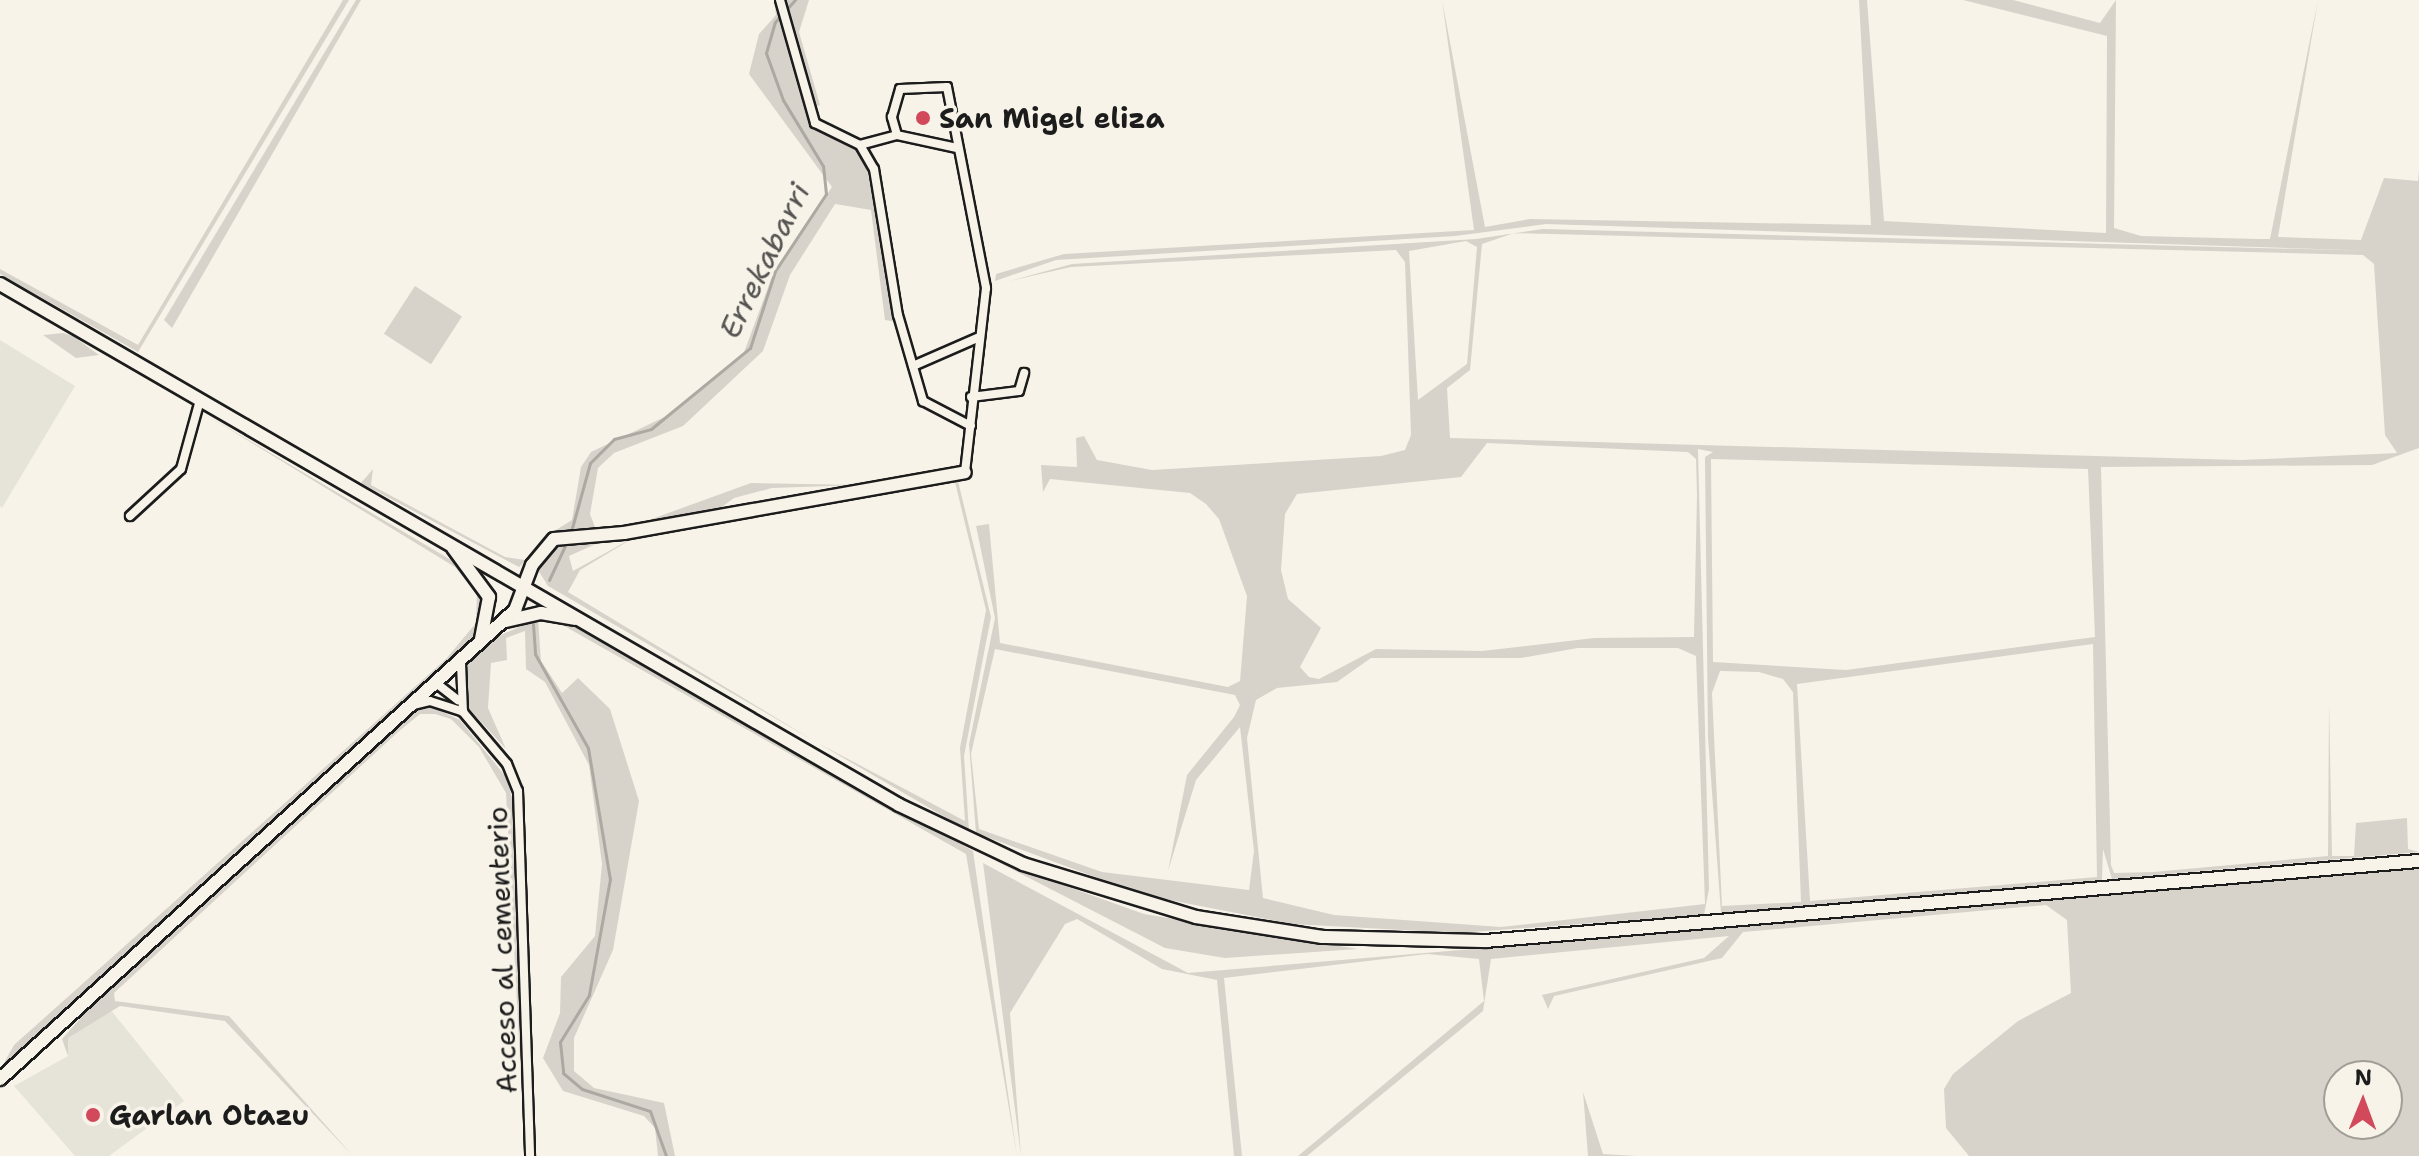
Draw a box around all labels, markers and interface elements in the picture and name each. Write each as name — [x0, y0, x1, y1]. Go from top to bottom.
place label: San Migel eliza — [939, 101, 1165, 135]
marker: San Migel eliza — [914, 109, 932, 127]
water label: Errekabarri — [712, 178, 818, 344]
street label: Acceso al cementerio — [480, 806, 524, 1094]
north arrow — [2323, 1060, 2403, 1140]
text: N — [2354, 1063, 2372, 1092]
place label: Garlan Otazu — [109, 1098, 309, 1132]
marker: Garlan Otazu — [84, 1106, 102, 1124]

